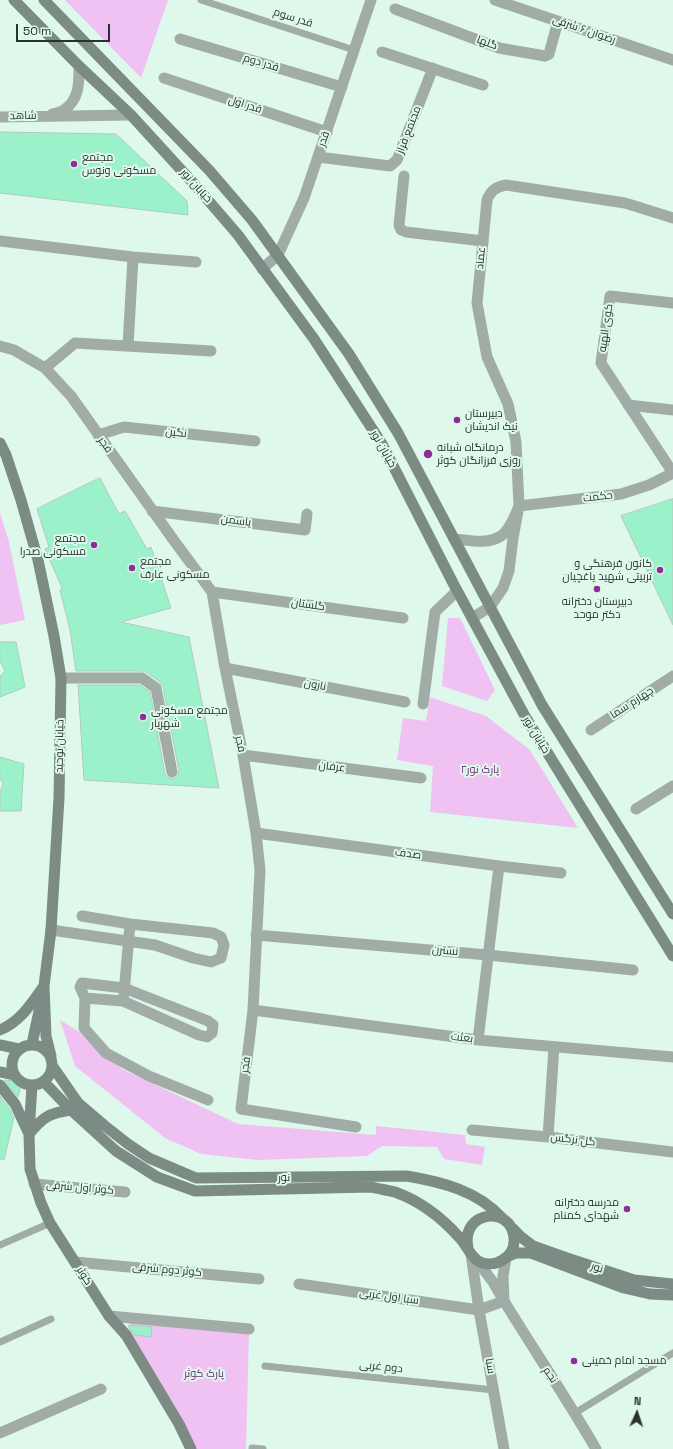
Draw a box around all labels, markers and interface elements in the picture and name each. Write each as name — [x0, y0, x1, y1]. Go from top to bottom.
street label: قدر سوم — [272, 5, 314, 31]
street label: رضوان ۶ شرقی — [551, 13, 617, 47]
scale bar — [18, 16, 112, 42]
text: 50 m — [23, 23, 51, 39]
street label: گلها — [475, 33, 499, 53]
street label: قدر دوم — [242, 51, 280, 75]
street label: قدر اول — [227, 93, 263, 117]
street label: مجتمع فراز — [394, 104, 424, 156]
street label: شاهد — [9, 109, 37, 123]
street label: قدر — [315, 130, 333, 148]
place label: مجتمع مسکونی ونوس — [82, 151, 156, 177]
marker: مجتمع مسکونی ونوس — [69, 159, 79, 169]
street label: خیابان نور — [177, 166, 215, 206]
street label: عماد — [473, 246, 489, 270]
street label: کوی الهیه — [596, 303, 616, 353]
place label: دبیرستان نیک اندیشان — [465, 407, 518, 433]
marker: دبیرستان نیک اندیشان — [452, 415, 462, 425]
street label: نگین — [165, 425, 187, 441]
street label: خیابان نور — [367, 428, 399, 470]
street label: فجر — [95, 434, 115, 456]
place label: درمانگاه شبانه روزی فرزانگان کوثر — [437, 441, 521, 467]
marker: درمانگاه شبانه روزی فرزانگان کوثر — [422, 448, 434, 460]
street label: حکمت — [582, 489, 614, 505]
street label: یاسمن — [220, 513, 252, 529]
place label: مجتمع مسکونی صدرا — [20, 532, 86, 558]
marker: مجتمع مسکونی صدرا — [89, 540, 99, 550]
place label: مجتمع مسکونی عارف — [140, 555, 210, 581]
place label: کانون فرهنگی و تربیتی شهید یاغچیان — [562, 557, 652, 583]
marker: مجتمع مسکونی عارف — [127, 563, 137, 573]
marker: کانون فرهنگی و تربیتی شهید یاغچیان — [655, 565, 665, 575]
marker: دبیرستان دخترانه دکتر موحد — [592, 584, 602, 594]
place label: دبیرستان دخترانه دکتر موحد — [562, 595, 632, 621]
street label: گلستان — [290, 596, 326, 614]
street label: نارون — [303, 676, 327, 694]
street label: چهارم سما — [608, 684, 656, 722]
place label: مجتمع مسکونی شهریار — [151, 704, 228, 730]
marker: مجتمع مسکونی شهریار — [138, 712, 148, 722]
street label: خیابان نور — [520, 714, 552, 756]
street label: خیابان توحید — [53, 719, 67, 773]
street label: فجر — [232, 734, 248, 754]
street label: عرفان — [318, 759, 346, 775]
park label: پارک نور۲ — [461, 763, 499, 777]
street label: صدف — [394, 846, 422, 862]
street label: نسترن — [431, 943, 459, 959]
street label: بعثت — [450, 1030, 474, 1046]
street label: فجر — [238, 1056, 254, 1074]
street label: گل نرگس — [550, 1131, 596, 1149]
street label: نور — [278, 1171, 290, 1185]
street label: کوثر اول شرقی — [46, 1178, 114, 1198]
place label: مدرسه دخترانه شهدای کمنام — [553, 1196, 619, 1222]
marker: مدرسه دخترانه شهدای کمنام — [622, 1204, 632, 1214]
street label: کوثر دوم شرقی — [132, 1260, 202, 1280]
street label: نور — [589, 1260, 605, 1276]
street label: کوثر — [73, 1264, 95, 1288]
street label: سبا اول غربی — [358, 1286, 420, 1308]
place label: مسجد امام خمینی — [582, 1354, 667, 1368]
marker: مسجد امام خمینی — [569, 1356, 579, 1366]
street label: سبا — [482, 1357, 498, 1375]
street label: دوم غربی — [359, 1358, 403, 1376]
street label: نجم — [540, 1364, 560, 1386]
park label: پارک کوثر — [184, 1367, 224, 1381]
north arrow — [617, 1393, 657, 1433]
text: N — [634, 1394, 642, 1408]

